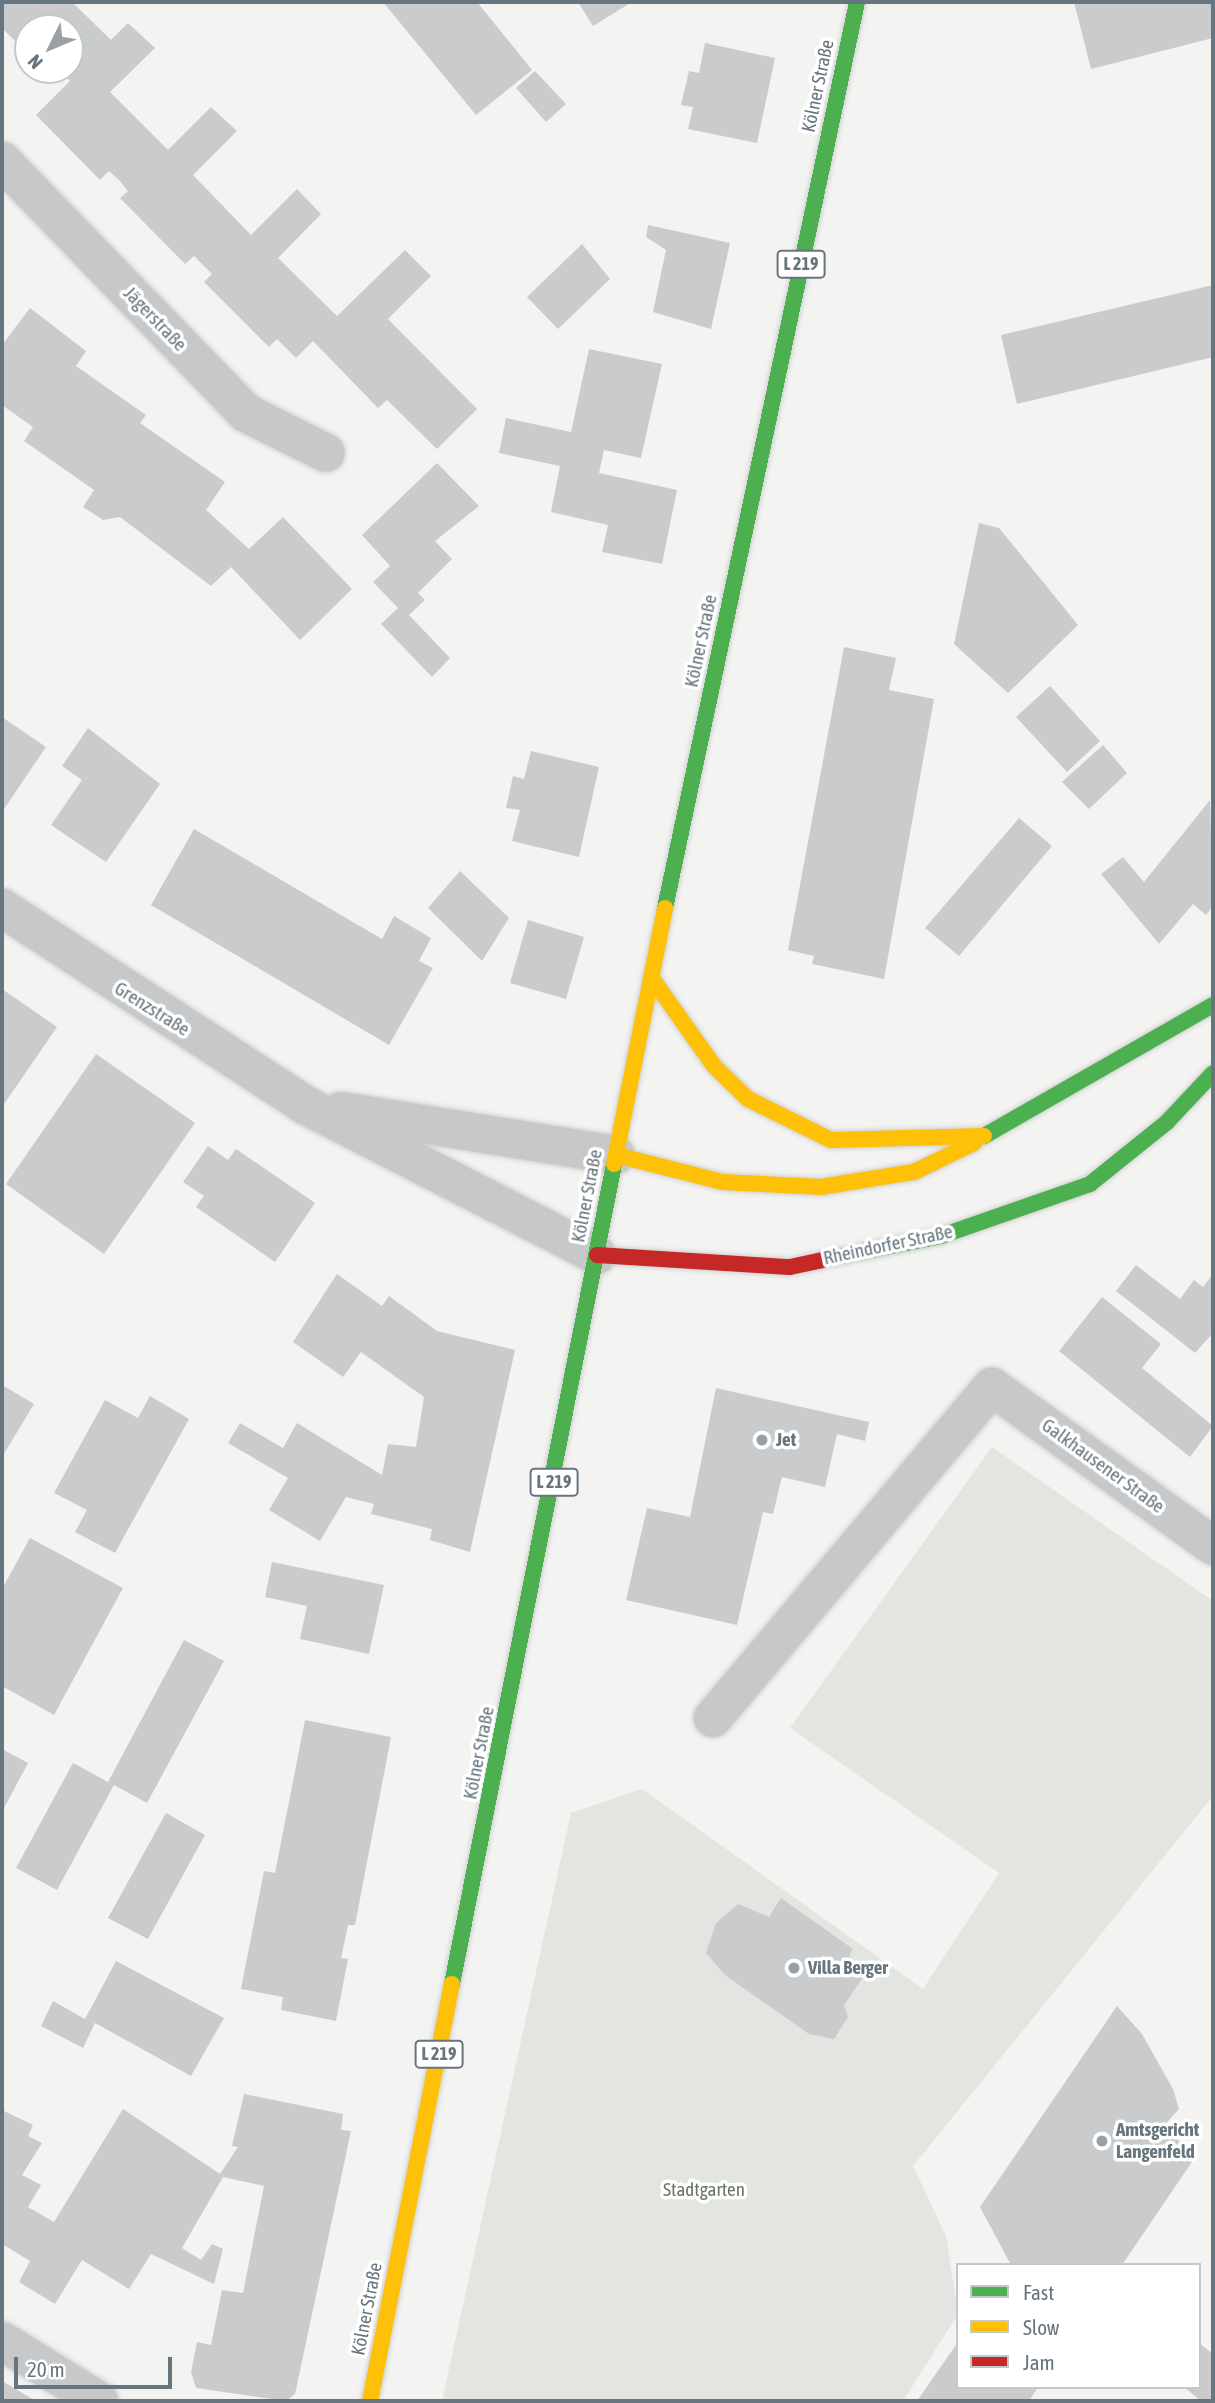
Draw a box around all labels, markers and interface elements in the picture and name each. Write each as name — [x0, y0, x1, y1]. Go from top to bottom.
north arrow — [14, 14, 84, 84]
street label: Kölner Straße — [797, 38, 839, 134]
text: N — [23, 50, 47, 74]
road number: L 219 — [776, 250, 826, 278]
street label: Jägerstraße — [119, 282, 191, 356]
street label: Kölner Straße — [680, 593, 722, 689]
street label: Grenzstraße — [110, 977, 194, 1041]
street label: Kölner Straße — [567, 1148, 607, 1244]
street label: Rheindorfer Straße — [821, 1220, 955, 1270]
street label: Galkhausener Straße — [1037, 1414, 1169, 1518]
place label: Jet — [776, 1429, 796, 1451]
marker: Jet — [754, 1432, 770, 1448]
road number: L 219 — [530, 1468, 578, 1497]
street label: Kölner Straße — [459, 1705, 499, 1801]
place label: Villa Berger — [808, 1957, 888, 1979]
marker: Villa Berger — [786, 1960, 802, 1976]
road number: L 219 — [414, 2040, 464, 2068]
place label: Amtsgericht Langenfeld — [1116, 2119, 1199, 2163]
marker: Amtsgericht Langenfeld — [1094, 2133, 1110, 2149]
park label: Stadtgarten — [663, 2179, 745, 2201]
street label: Kölner Straße — [347, 2261, 387, 2357]
legend — [956, 2263, 1201, 2389]
text: Fast — [1023, 2280, 1054, 2304]
text: Slow — [1023, 2315, 1059, 2339]
scale bar — [18, 2344, 175, 2388]
text: Jam — [1023, 2350, 1055, 2374]
text: 20 m — [27, 2357, 65, 2381]

